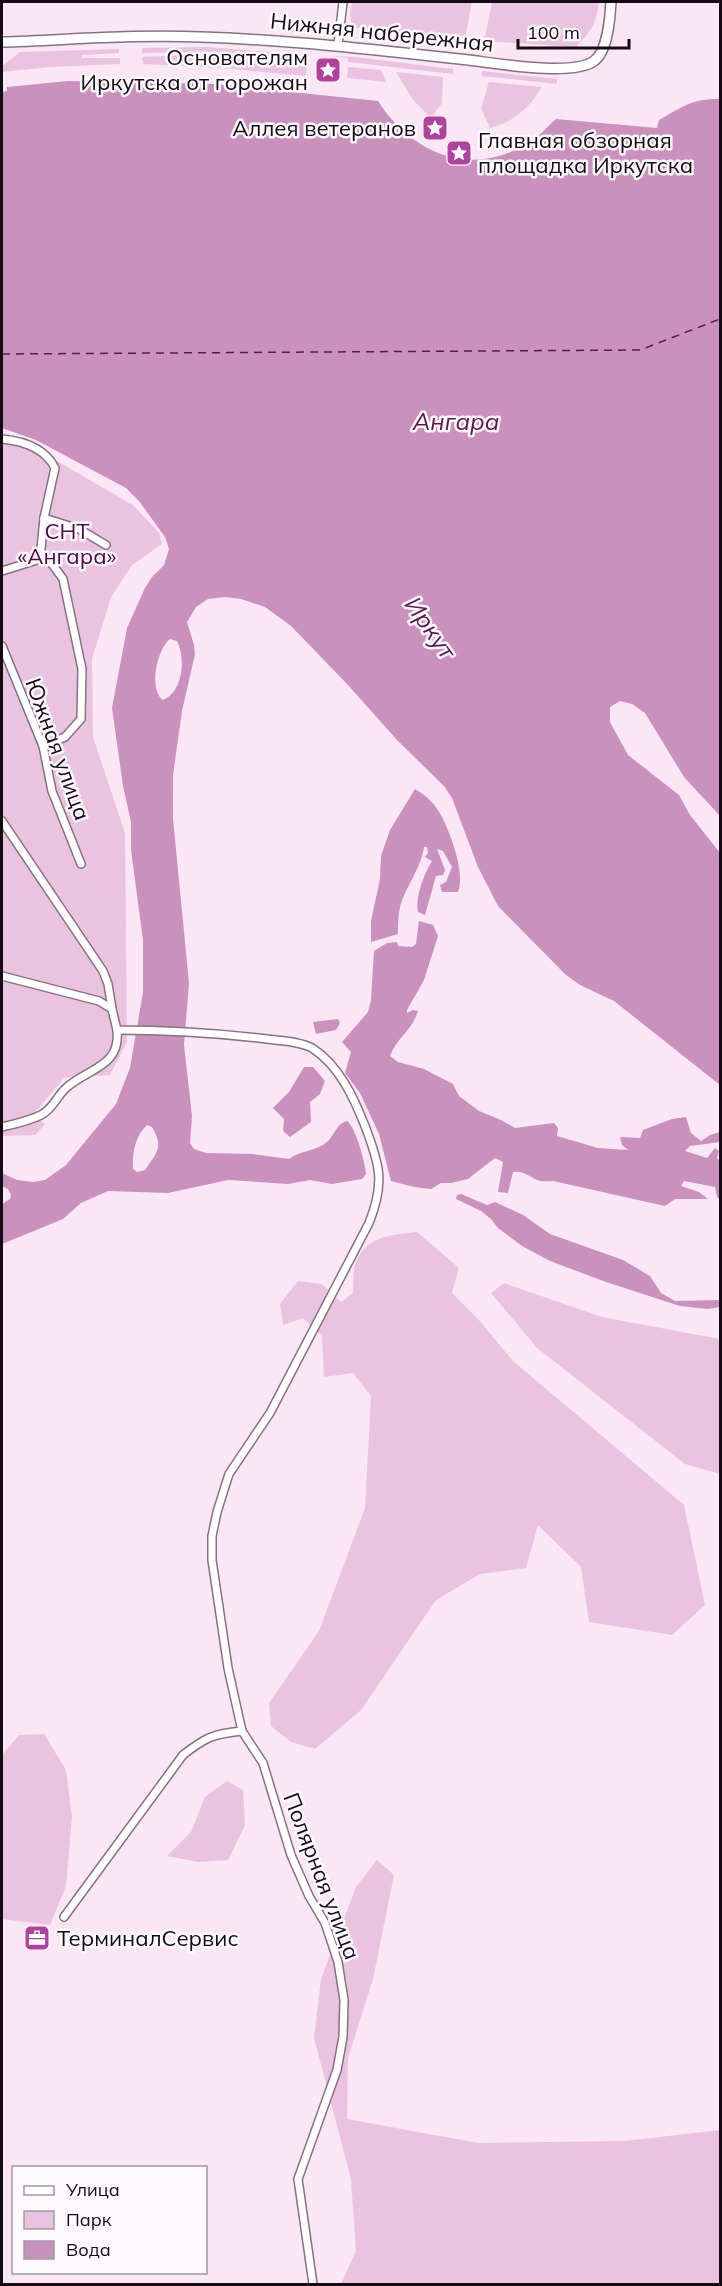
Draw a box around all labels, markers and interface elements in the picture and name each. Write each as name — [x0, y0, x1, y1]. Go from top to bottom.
street label: Нижняя набережная — [269, 6, 495, 58]
scale bar — [518, 12, 629, 50]
text: 100 m — [527, 21, 580, 44]
place label: Основателям Иркутска от горожан — [81, 43, 308, 96]
place icon: Основателям Иркутска от горожан — [313, 55, 343, 85]
place icon: Аллея ветеранов — [420, 113, 450, 143]
place label: Аллея ветеранов — [232, 114, 416, 142]
place label: Главная обзорная площадка Иркутска — [478, 126, 693, 179]
place icon: Главная обзорная площадка Иркутска — [444, 138, 474, 168]
water label: Ангара — [412, 406, 499, 436]
park label: СНТ «Ангара» — [18, 517, 117, 570]
water label: Иркут — [399, 590, 464, 665]
street label: Южная улица — [19, 674, 97, 824]
street label: Полярная улица — [277, 1789, 367, 1963]
office icon: ТерминалСервис — [22, 1923, 52, 1953]
place label: ТерминалСервис — [57, 1924, 239, 1952]
legend — [12, 2166, 207, 2274]
text: Улица — [65, 2178, 120, 2201]
text: Парк — [66, 2208, 112, 2231]
text: Вода — [66, 2238, 111, 2261]

